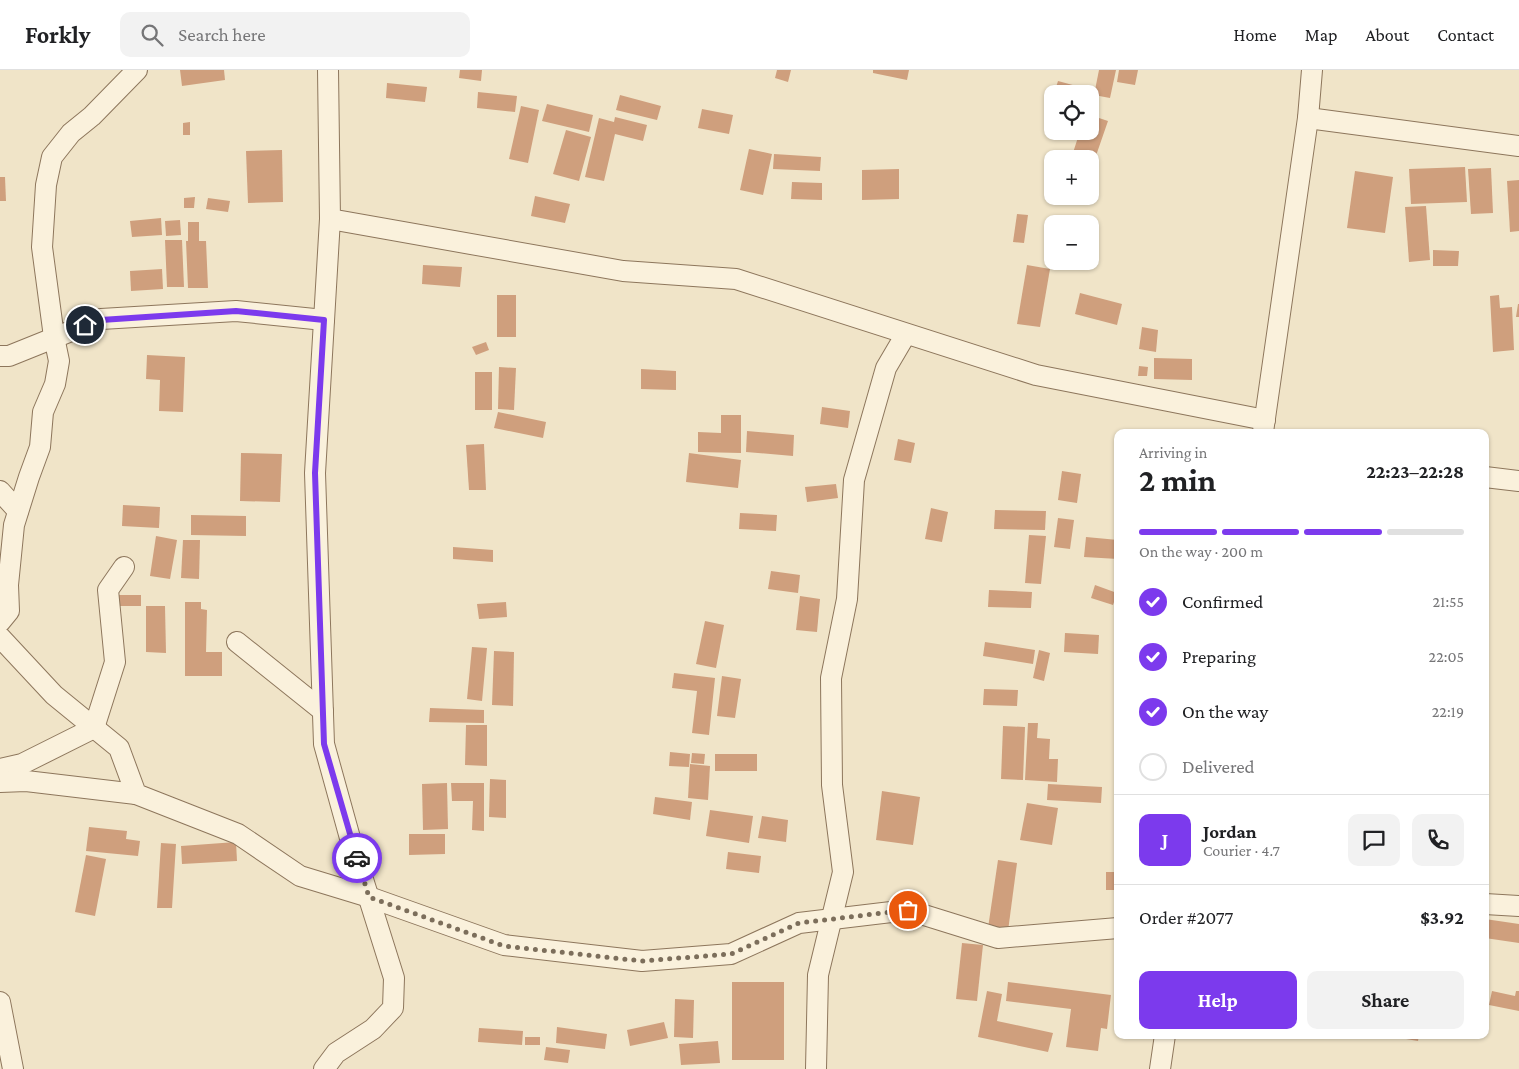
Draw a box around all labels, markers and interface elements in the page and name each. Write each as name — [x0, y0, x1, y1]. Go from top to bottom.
search box — [120, 12, 470, 57]
text: Forkly — [25, 21, 90, 48]
icon: search — [138, 21, 166, 49]
text: Search here — [178, 24, 266, 45]
text: Home — [1234, 25, 1277, 45]
text: Map — [1305, 25, 1337, 45]
text: About — [1365, 25, 1409, 45]
text: Contact — [1437, 25, 1494, 45]
map controls — [1044, 85, 1099, 270]
button: locate — [1044, 85, 1099, 140]
button: + — [1044, 150, 1099, 205]
button: − — [1044, 215, 1099, 270]
pin — [64, 304, 106, 346]
icon: home — [71, 311, 99, 339]
text: Arriving in — [1139, 444, 1207, 461]
text: 22:23–22:28 — [1366, 461, 1464, 482]
text: 2 min — [1139, 462, 1216, 498]
text: On the way · 200 m — [1139, 543, 1263, 560]
icon: check — [1139, 588, 1167, 616]
text: Confirmed — [1182, 591, 1263, 612]
text: 21:55 — [1432, 593, 1464, 610]
icon: check — [1139, 643, 1167, 671]
text: Preparing — [1182, 646, 1256, 667]
text: 22:05 — [1429, 648, 1464, 665]
icon: check — [1139, 698, 1167, 726]
text: On the way — [1182, 701, 1268, 722]
text: 22:19 — [1432, 703, 1464, 720]
text: Delivered — [1182, 756, 1255, 777]
button: chat — [1348, 814, 1400, 866]
button: phone — [1412, 814, 1464, 866]
text: Jordan — [1203, 821, 1257, 842]
text: J — [1162, 829, 1168, 850]
courier — [332, 833, 382, 883]
text: Courier · 4.7 — [1203, 842, 1280, 859]
icon: car — [343, 844, 371, 872]
pin — [887, 889, 929, 931]
icon: bag — [894, 896, 922, 924]
text: Order #2077 — [1139, 907, 1233, 928]
text: $3.92 — [1420, 907, 1464, 928]
button: Help — [1139, 971, 1297, 1029]
button: Share — [1307, 971, 1464, 1029]

